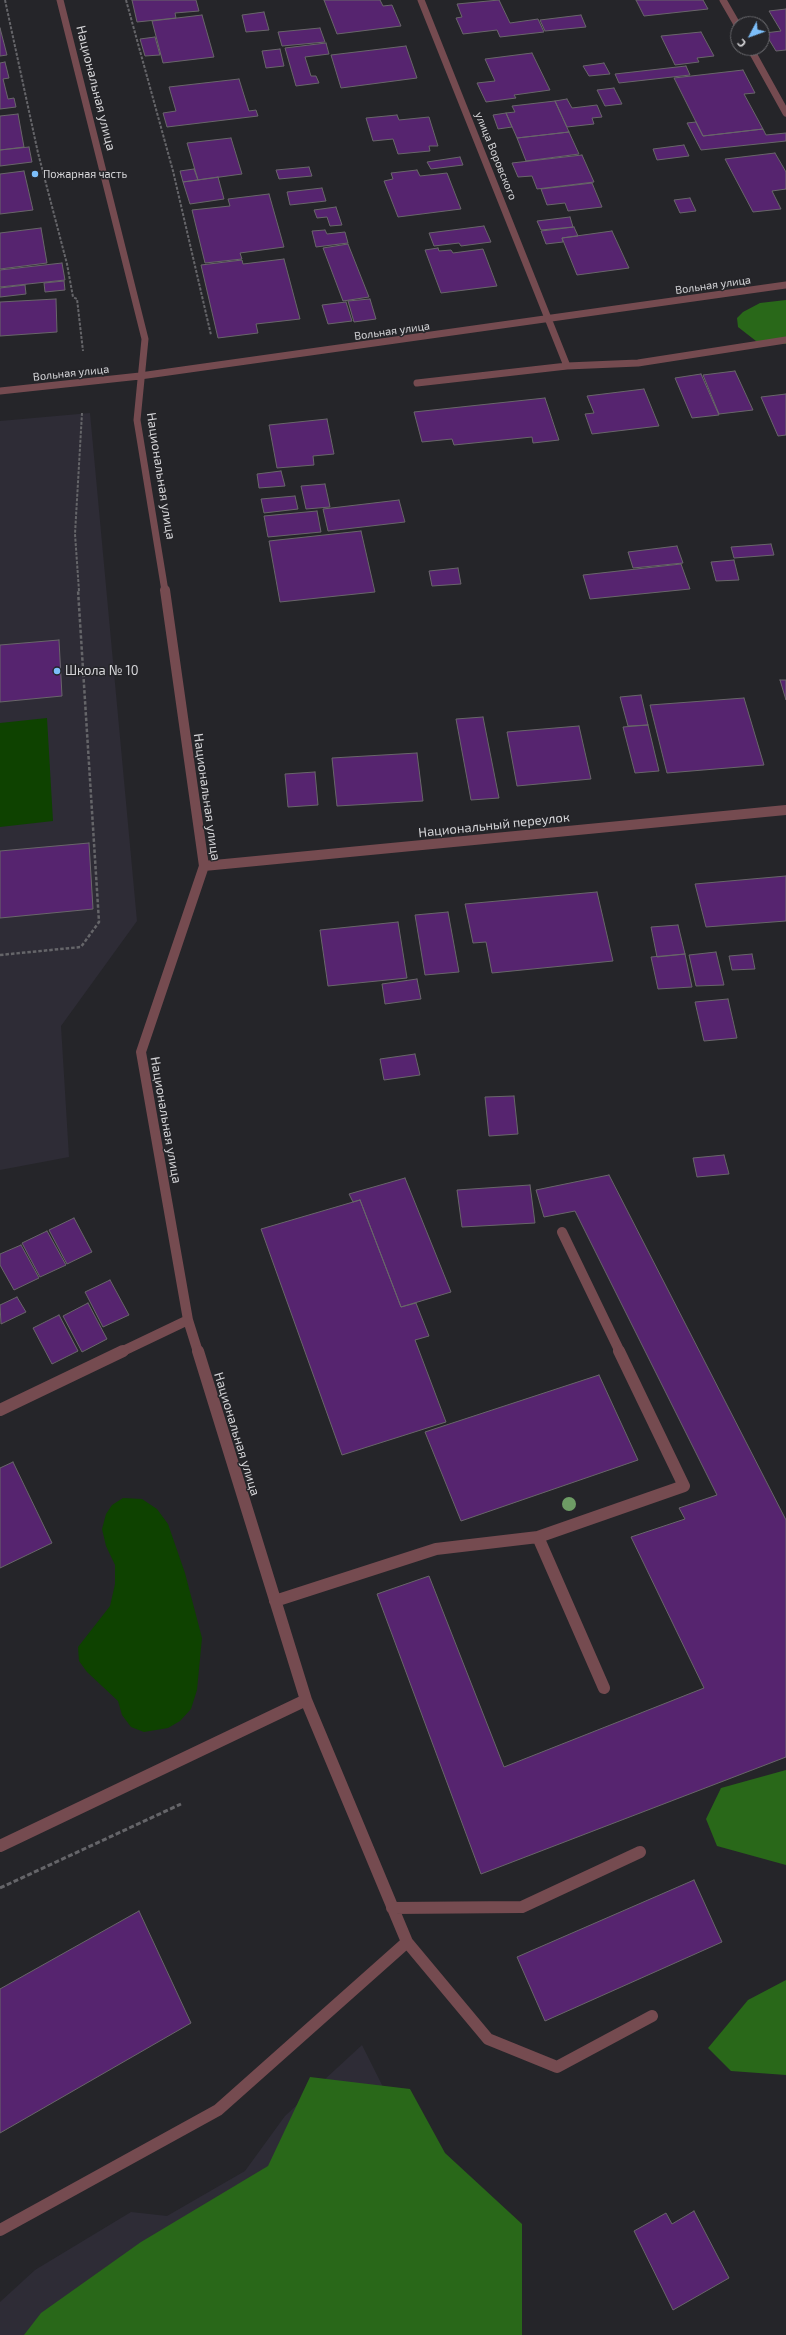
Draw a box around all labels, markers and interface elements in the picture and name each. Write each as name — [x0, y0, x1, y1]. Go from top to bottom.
north arrow — [730, 16, 770, 56]
street label: Национальная улица — [73, 24, 119, 152]
text: С — [734, 37, 748, 50]
street label: улица Воровского — [472, 110, 520, 202]
place label: Пожарная часть — [43, 167, 127, 181]
marker: Пожарная часть — [30, 169, 40, 179]
street label: Вольная улица — [674, 273, 752, 297]
street label: Вольная улица — [353, 319, 431, 343]
street label: Вольная улица — [32, 362, 110, 384]
street label: Национальная улица — [143, 411, 179, 541]
place label: Школа № 10 — [65, 663, 138, 679]
marker: Школа № 10 — [52, 666, 62, 676]
street label: Национальная улица — [190, 732, 224, 862]
street label: Национальный переулок — [418, 809, 570, 841]
street label: Национальная улица — [147, 1055, 185, 1185]
street label: Национальная улица — [211, 1370, 263, 1498]

